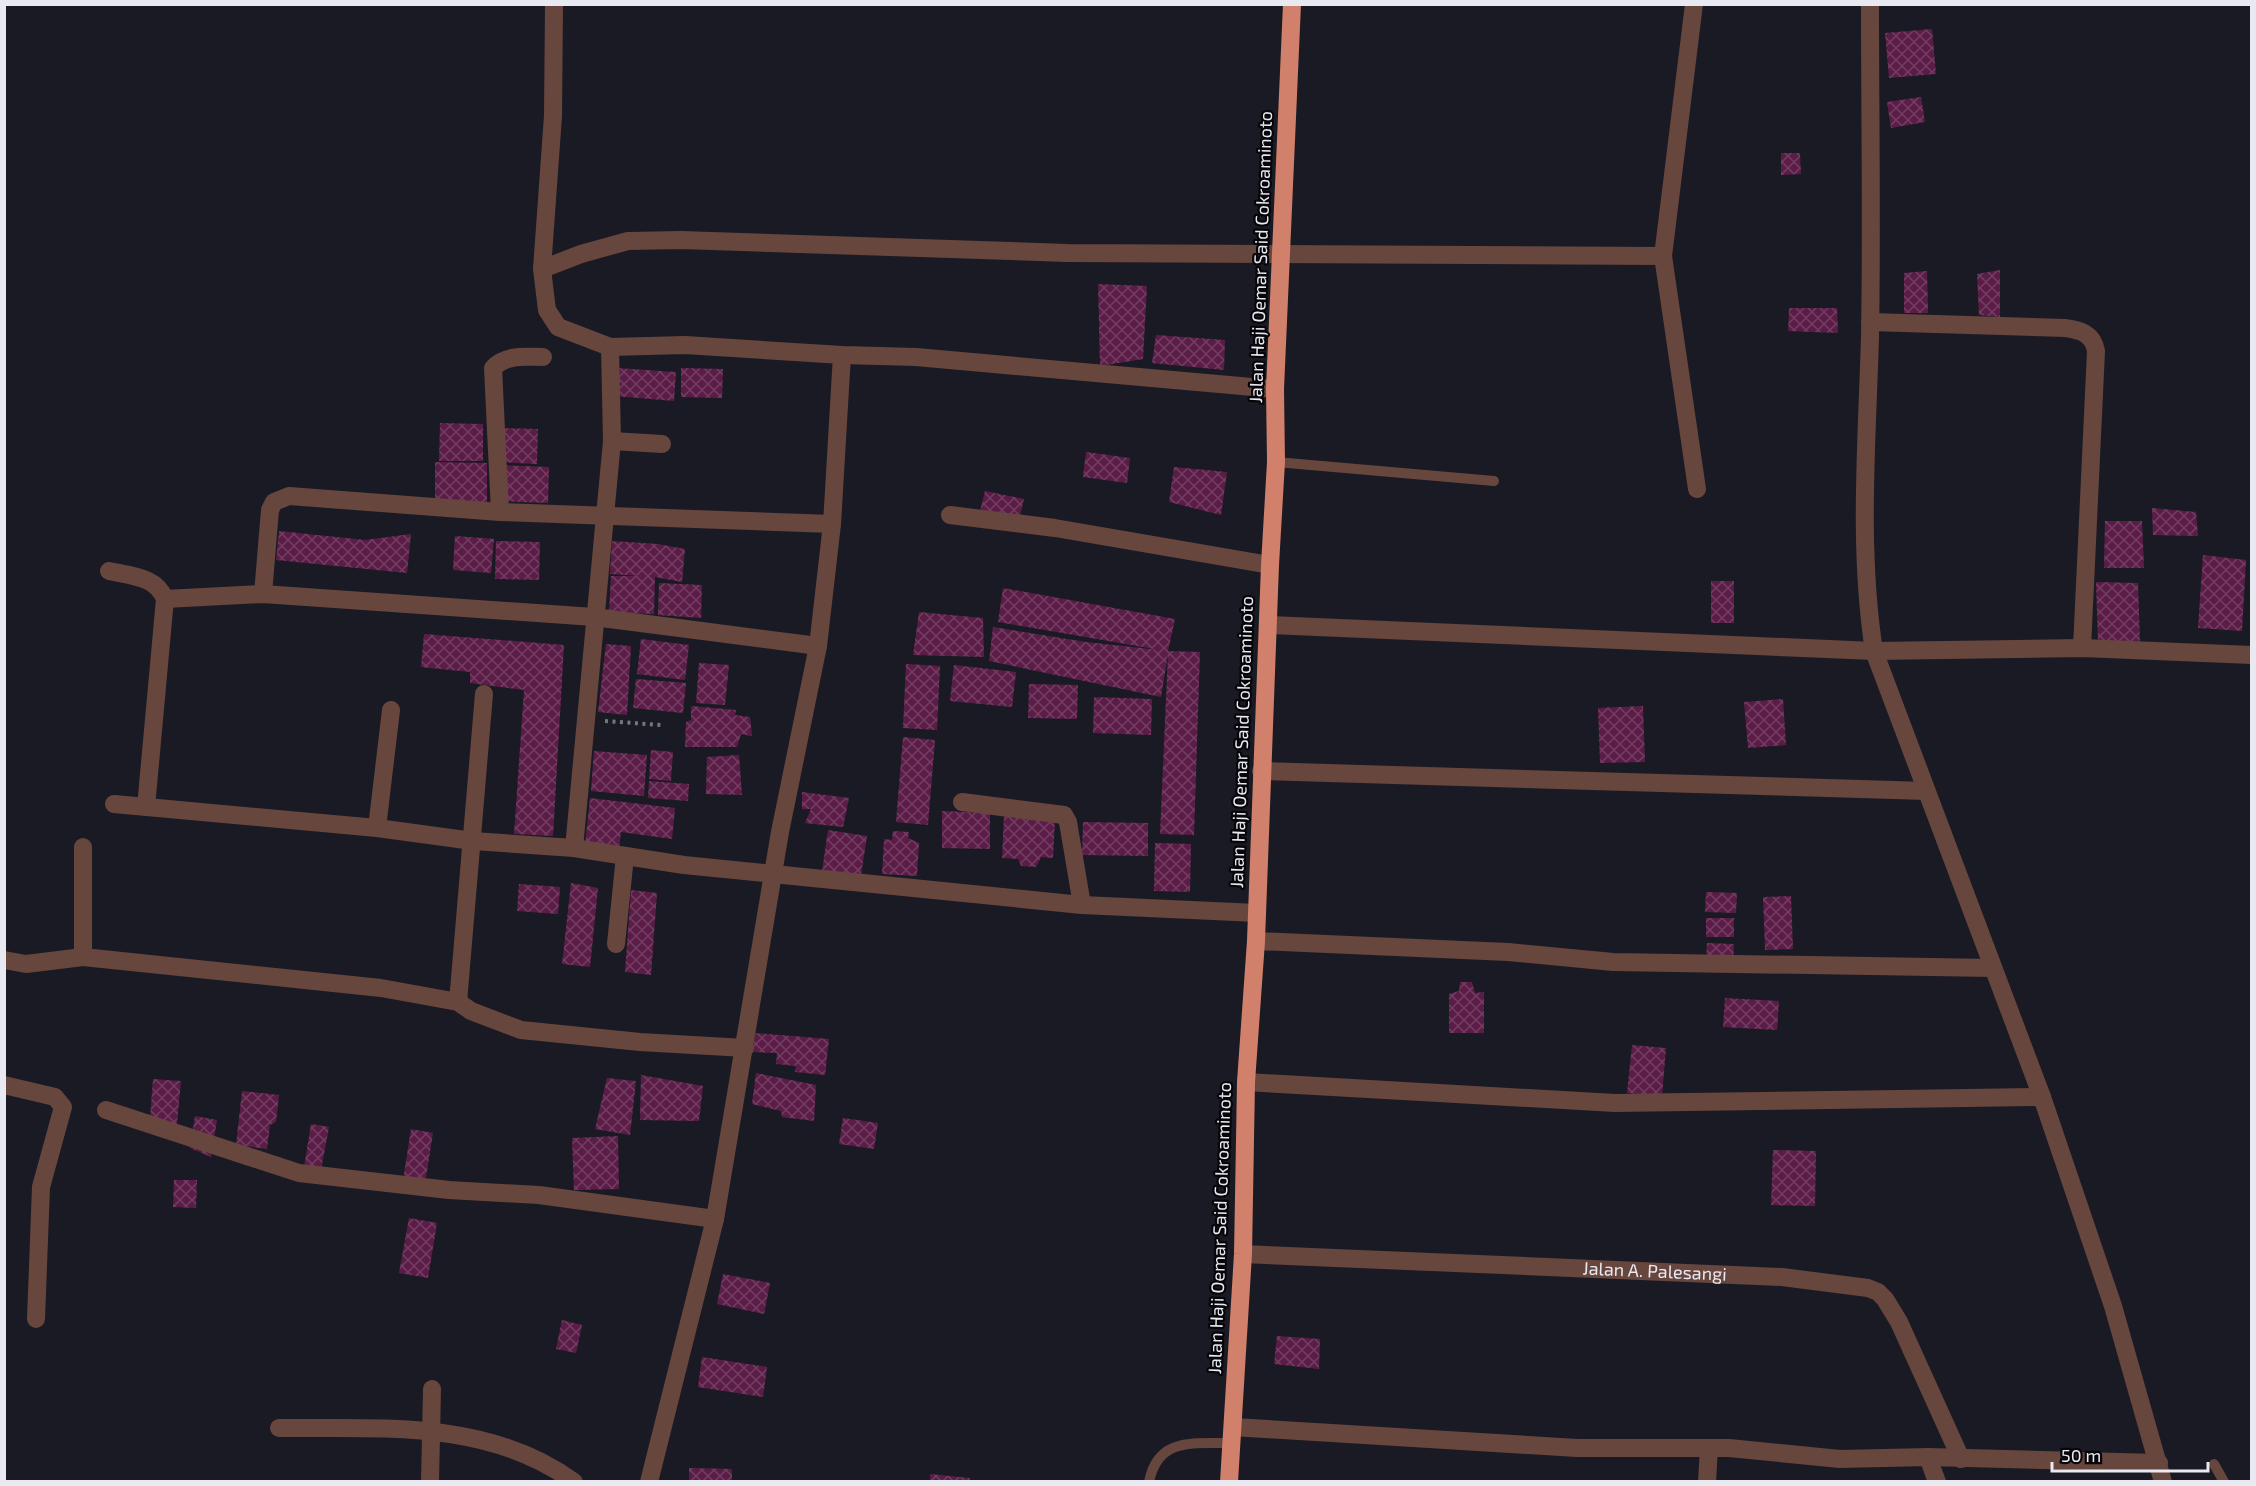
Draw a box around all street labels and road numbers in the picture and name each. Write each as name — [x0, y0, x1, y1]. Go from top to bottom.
street label: Jalan Haji Oemar Said Cokroaminoto — [1244, 111, 1276, 403]
street label: Jalan Haji Oemar Said Cokroaminoto — [1225, 596, 1257, 888]
street label: Jalan Haji Oemar Said Cokroaminoto — [1203, 1082, 1235, 1374]
street label: Jalan A. Palesangi — [1582, 1257, 1727, 1285]

